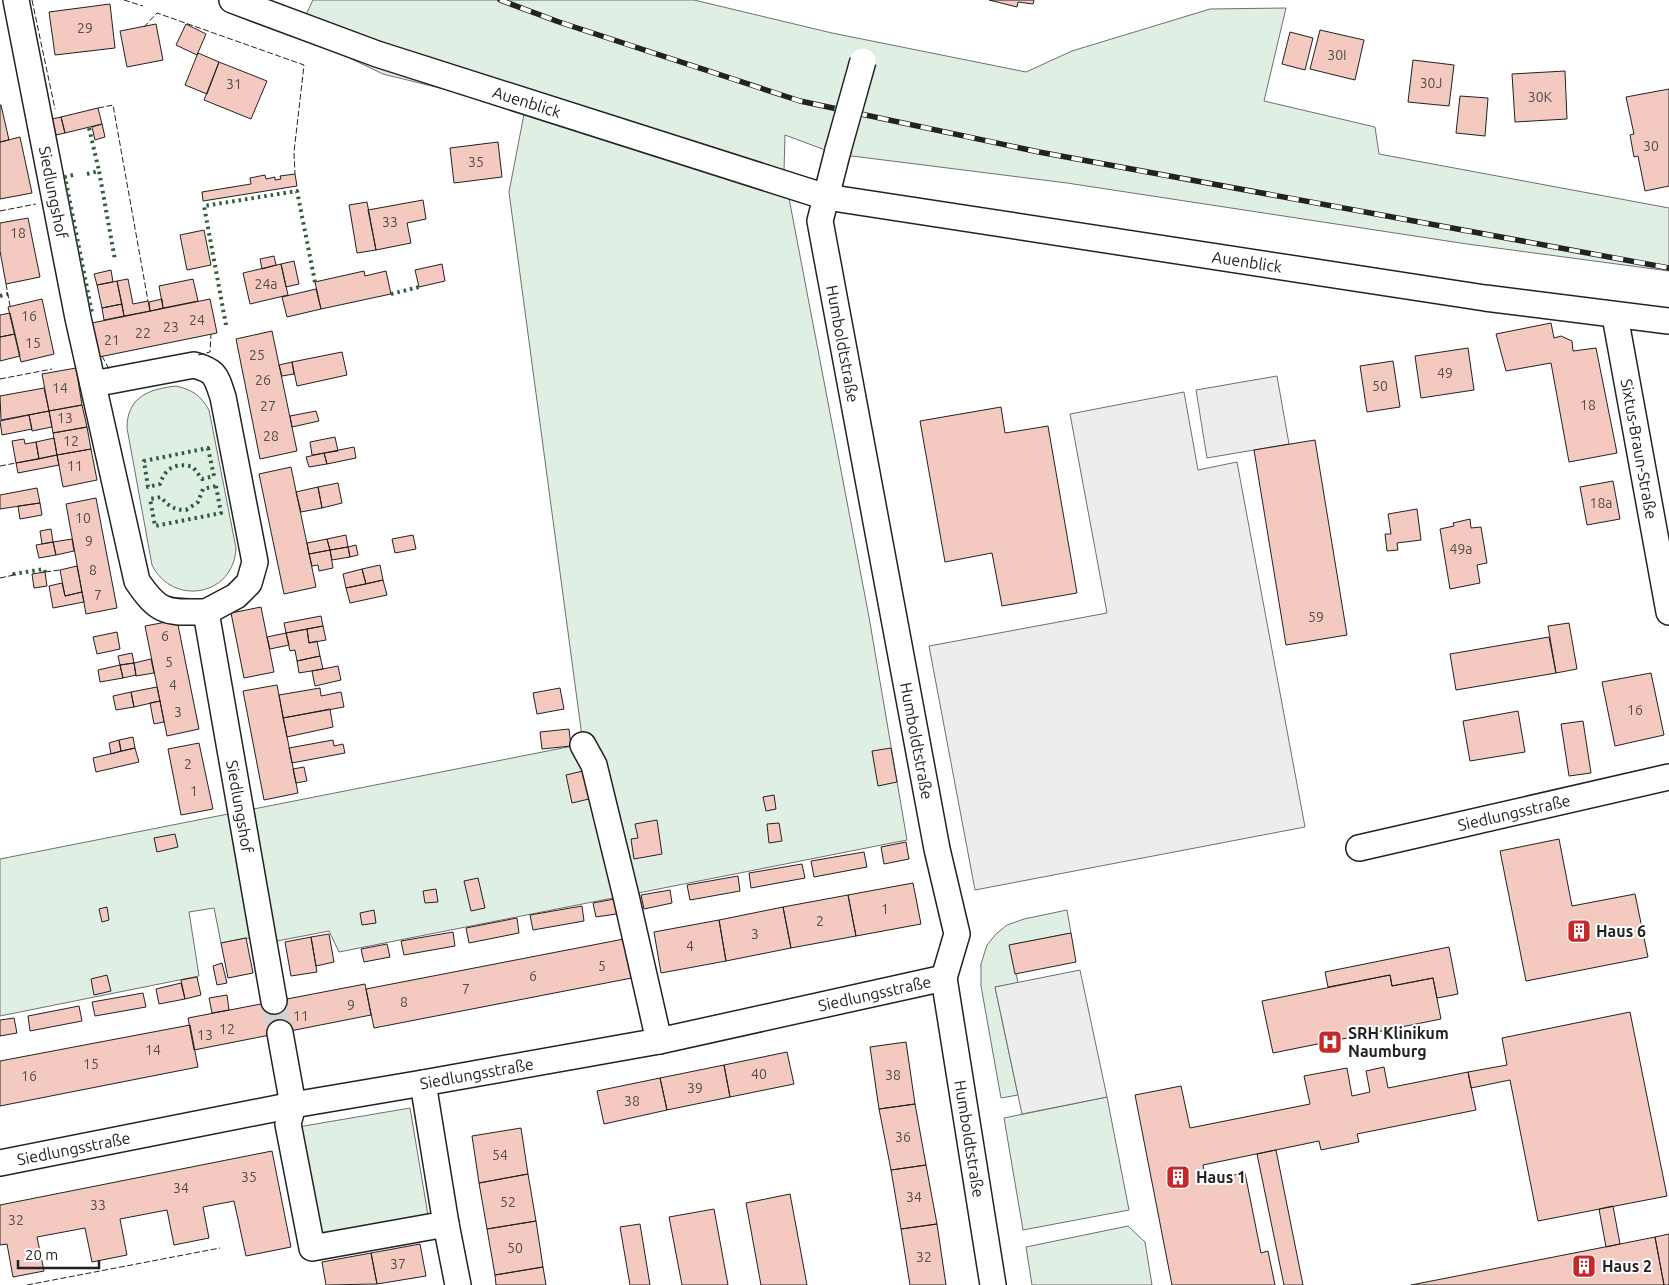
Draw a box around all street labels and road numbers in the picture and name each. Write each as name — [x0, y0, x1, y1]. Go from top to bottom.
street label: Auenblick — [491, 82, 563, 121]
street label: Siedlungshof — [36, 145, 71, 241]
street label: Auenblick — [1211, 247, 1283, 276]
street label: Humboldtstraße — [823, 284, 863, 404]
street label: Sixtus-Braun-Straße — [1618, 377, 1661, 520]
street label: Humboldtstraße — [897, 681, 937, 801]
street label: Siedlungshof — [223, 759, 257, 855]
street label: Siedlungsstraße — [1456, 791, 1572, 834]
street label: Siedlungsstraße — [816, 972, 933, 1015]
street label: Siedlungsstraße — [418, 1055, 535, 1092]
street label: Humboldtstraße — [951, 1079, 988, 1199]
street label: Siedlungsstraße — [15, 1128, 132, 1168]

